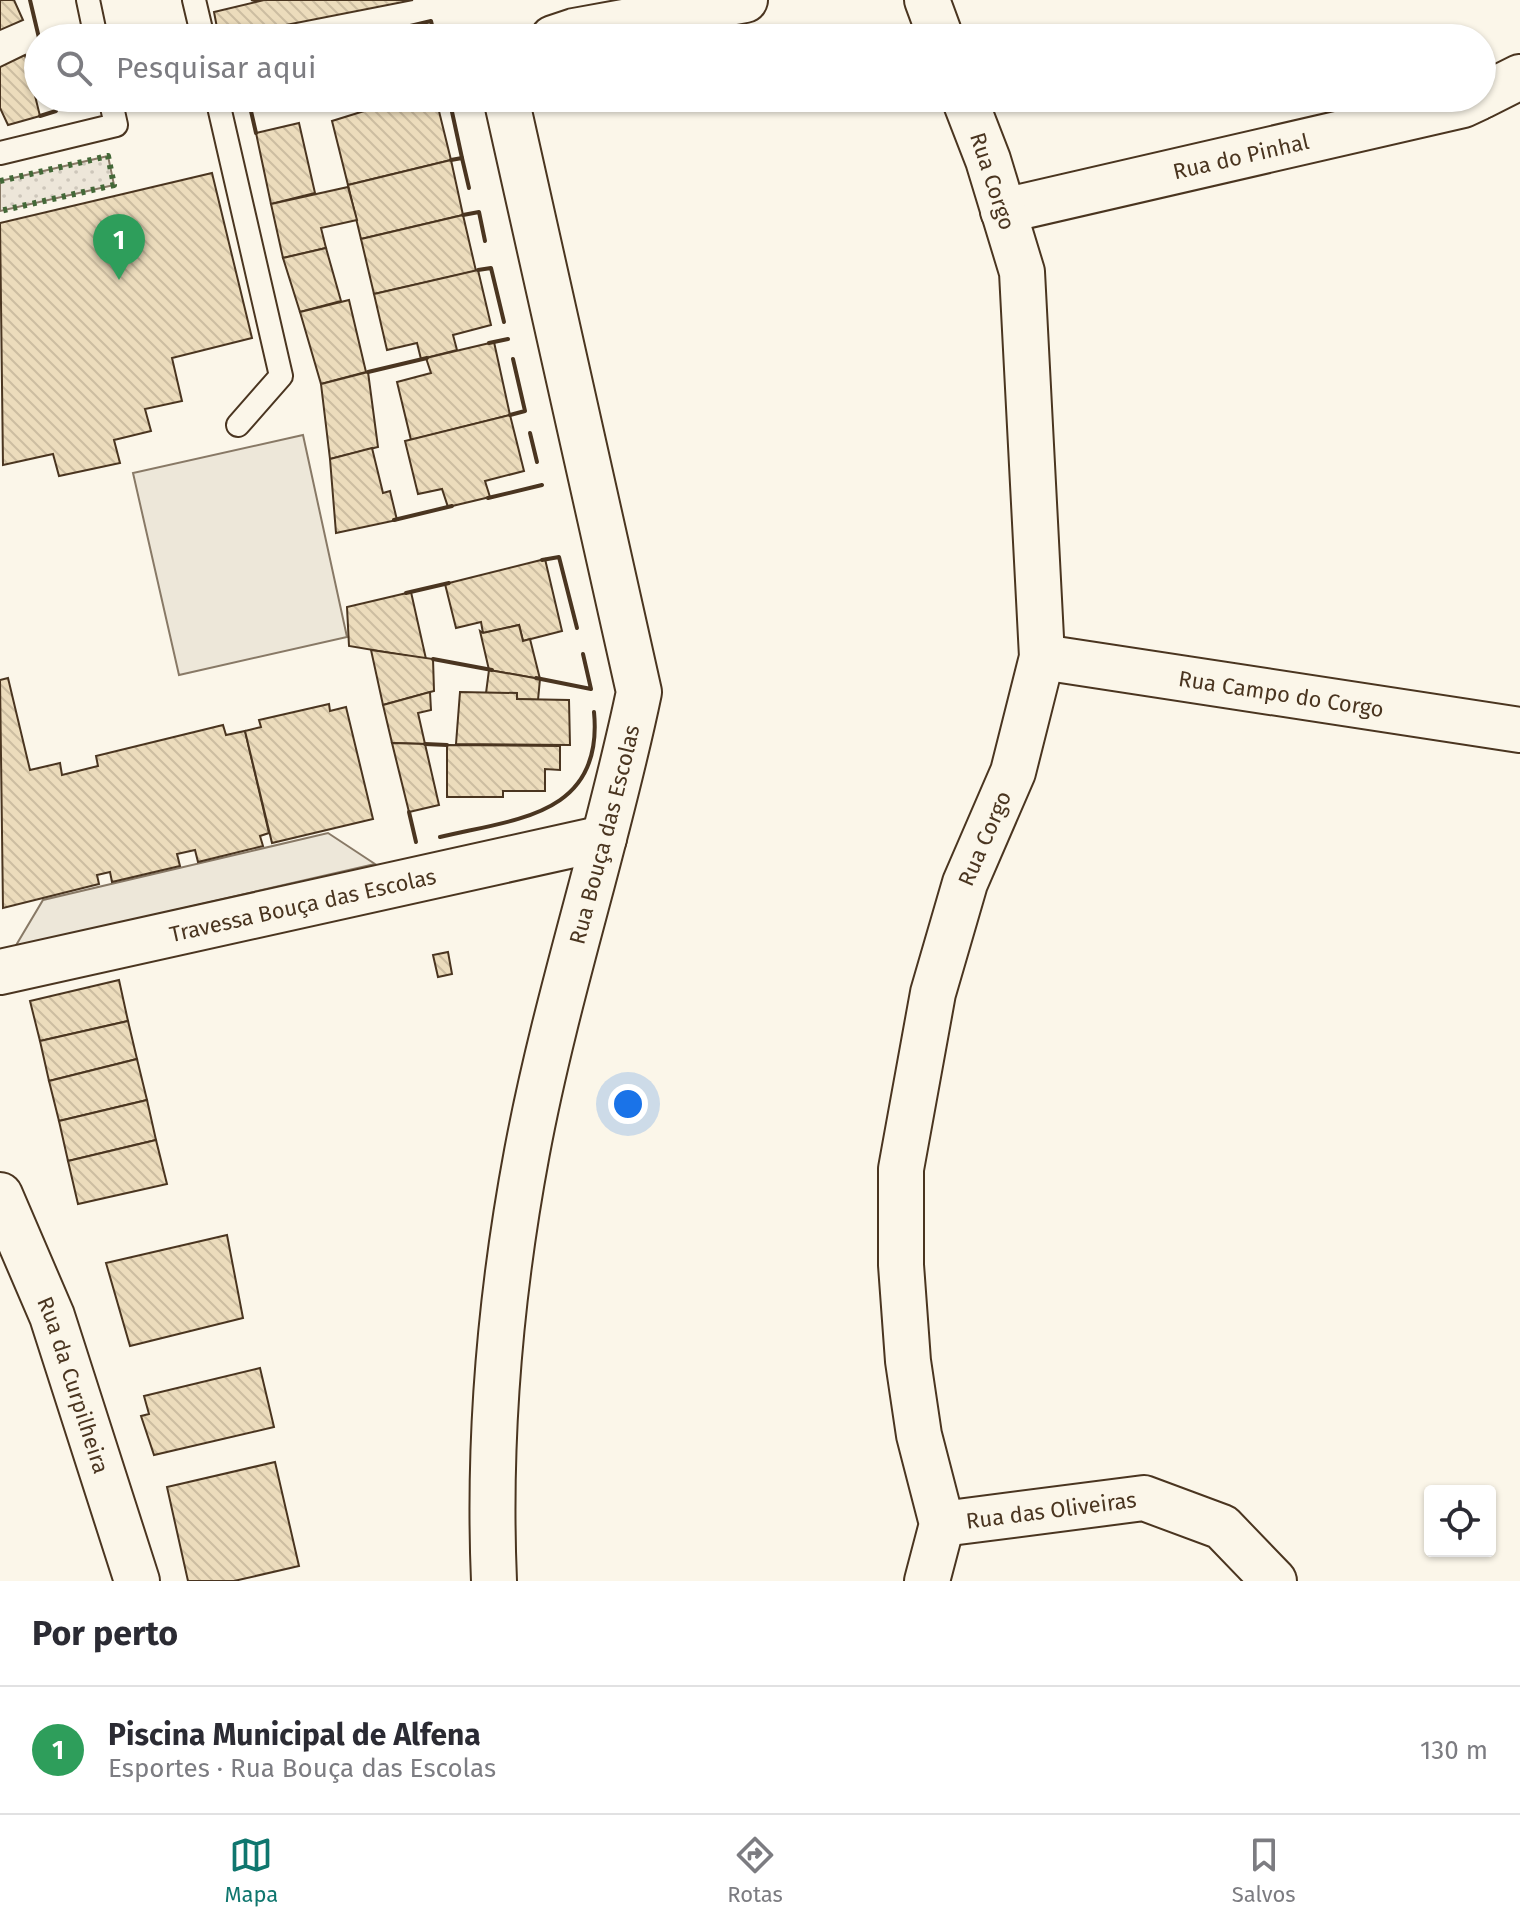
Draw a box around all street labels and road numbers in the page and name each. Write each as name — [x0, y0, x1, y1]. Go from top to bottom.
street label: Rua do Pinhal — [1170, 128, 1312, 185]
street label: Rua Corgo — [964, 129, 1021, 233]
street label: Rua Campo do Corgo — [1177, 665, 1386, 723]
street label: Rua Bouça das Escolas — [563, 722, 645, 947]
street label: Rua Corgo — [952, 787, 1017, 890]
street label: Travessa Bouça das Escolas — [167, 863, 439, 948]
street label: Rua da Curpilheira — [31, 1292, 115, 1477]
street label: Rua das Oliveiras — [964, 1486, 1138, 1535]

